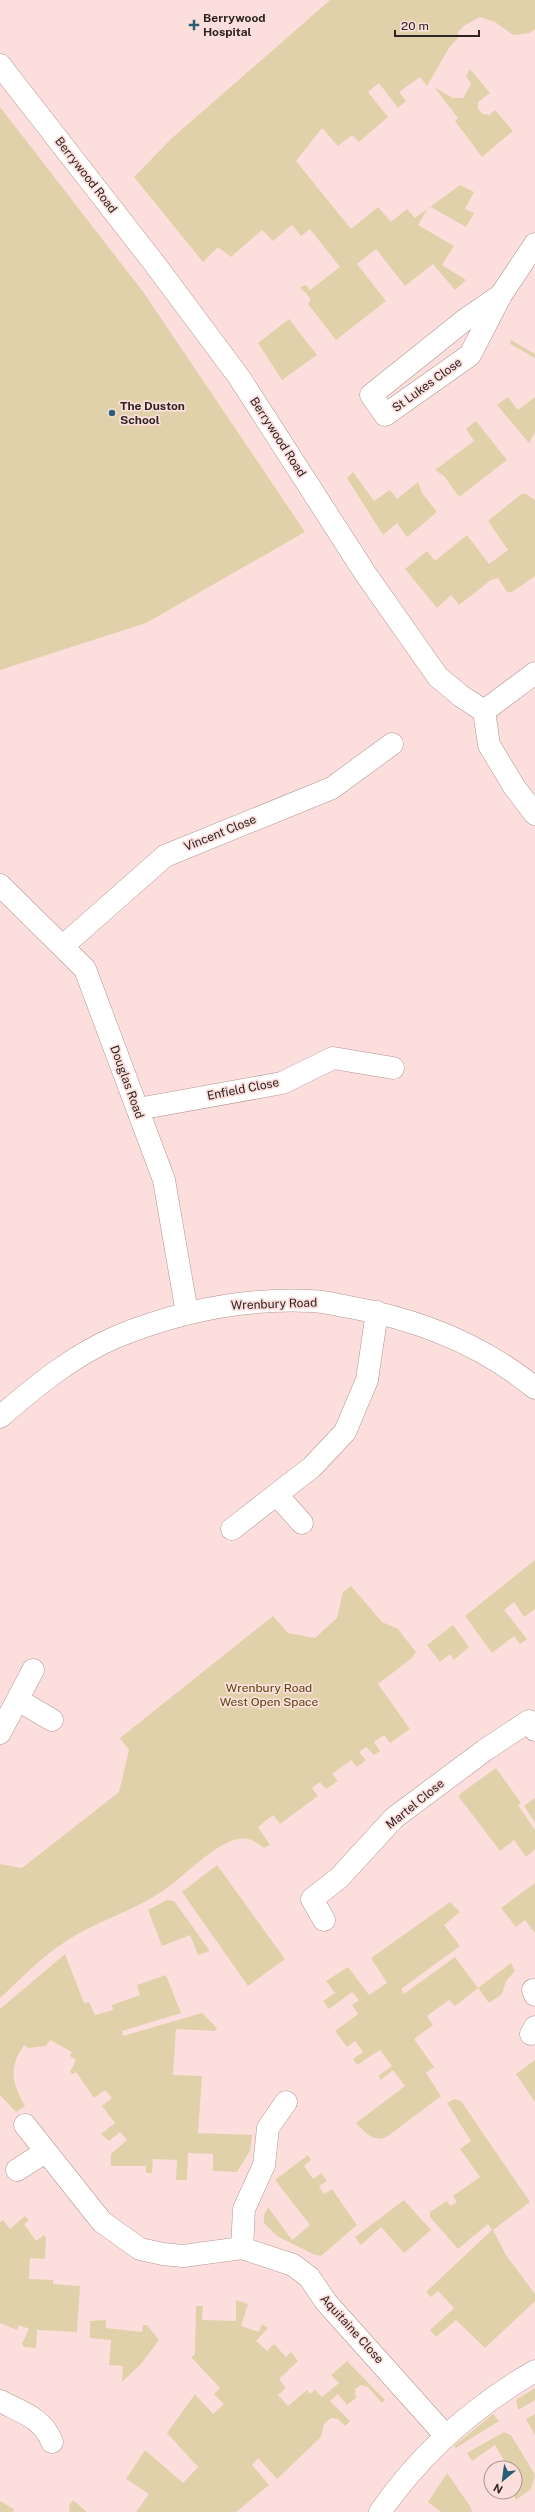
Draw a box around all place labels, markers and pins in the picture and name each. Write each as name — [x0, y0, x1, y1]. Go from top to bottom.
place label: Berrywood Hospital — [203, 11, 266, 39]
marker: Berrywood Hospital — [188, 19, 200, 31]
place label: The Duston School — [120, 399, 185, 427]
marker: The Duston School — [107, 408, 117, 418]

